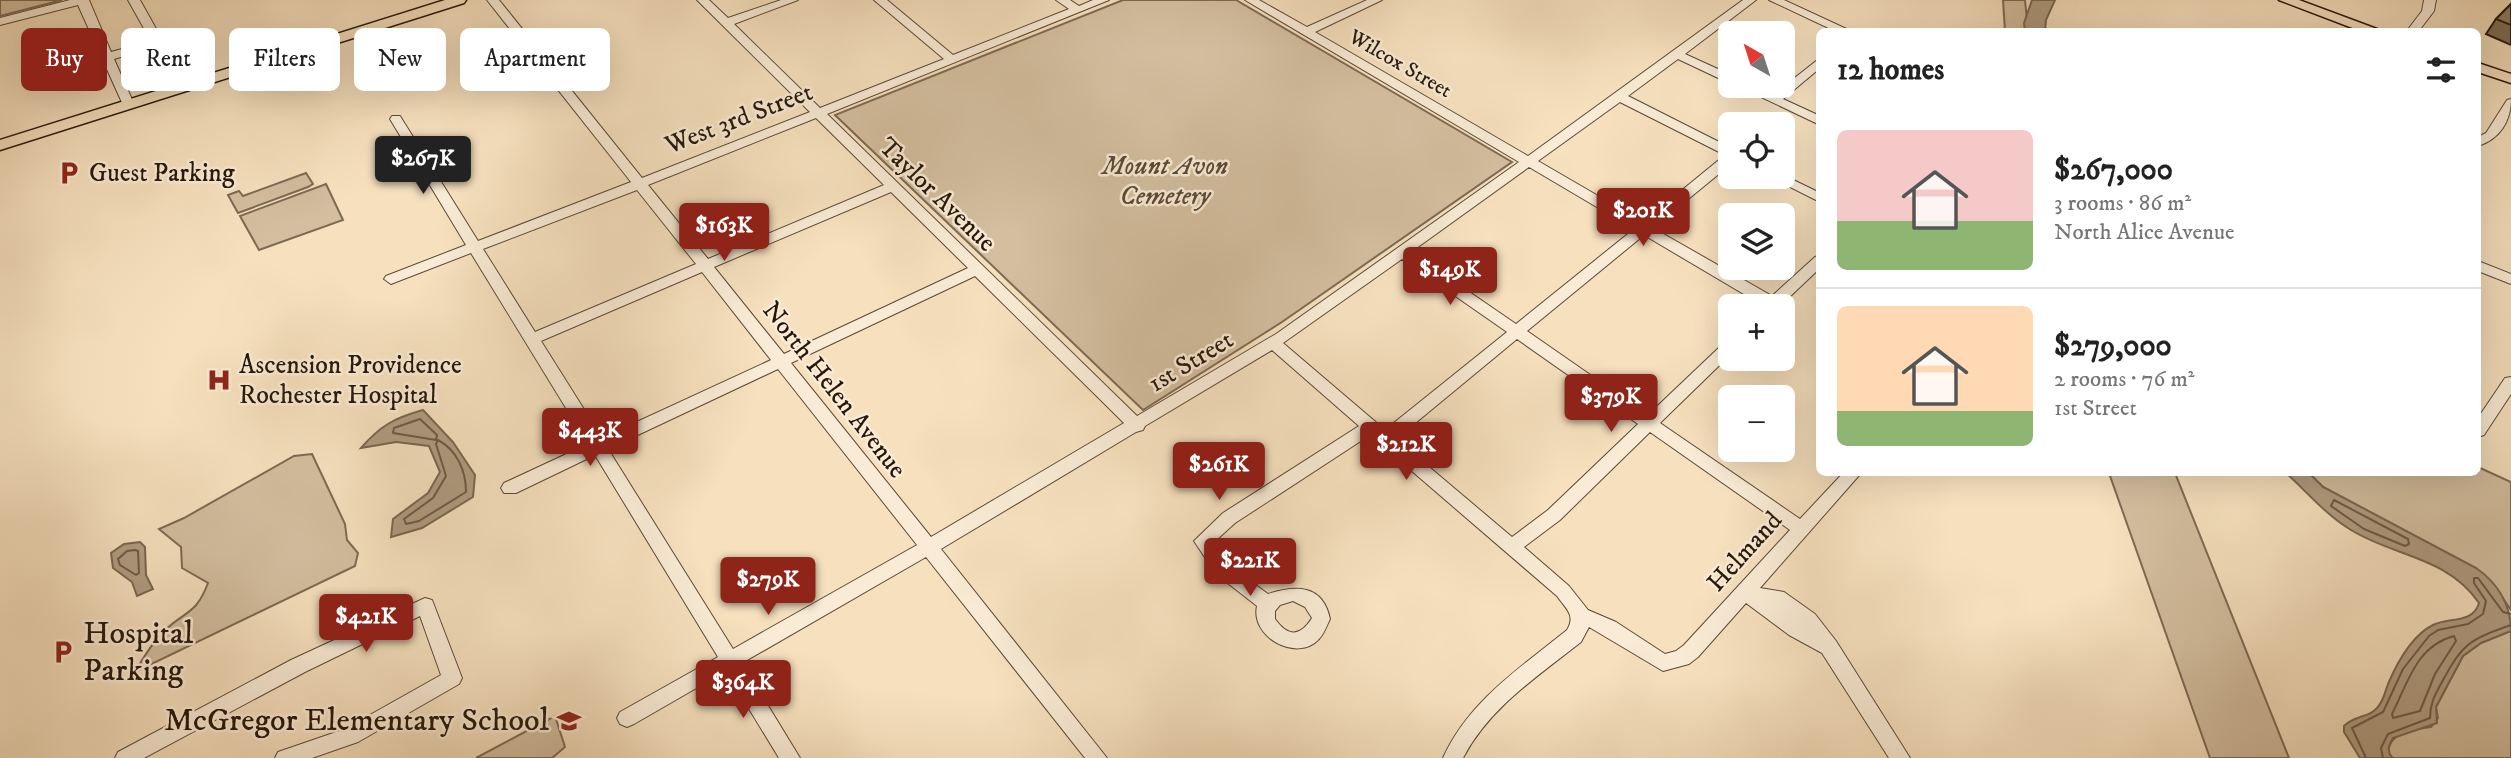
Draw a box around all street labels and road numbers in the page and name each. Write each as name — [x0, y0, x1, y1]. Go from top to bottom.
street label: Wilcox Street — [1343, 24, 1456, 104]
street label: West 3rd Street — [660, 76, 817, 163]
street label: Taylor Avenue — [871, 131, 1003, 259]
street label: North Helen Avenue — [755, 295, 913, 485]
street label: 1st Street — [1142, 324, 1240, 400]
street label: Helmand — [1700, 505, 1790, 599]

